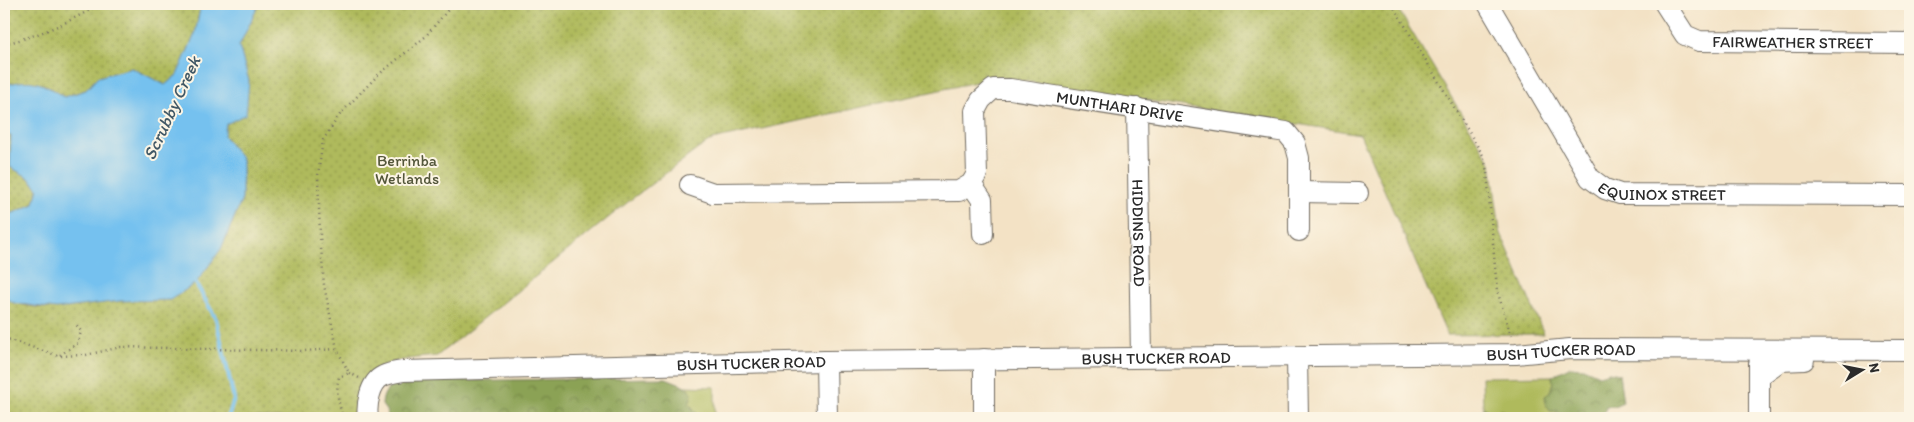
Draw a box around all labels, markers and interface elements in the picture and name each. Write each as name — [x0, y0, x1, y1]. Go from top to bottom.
street label: FAIRWEATHER STREET — [1712, 32, 1873, 52]
water label: Scrubby Creek — [138, 51, 206, 163]
street label: MUNTHARI DRIVE — [1055, 87, 1185, 125]
park label: Berrinba Wetlands — [375, 151, 439, 188]
street label: EQUINOX STREET — [1594, 178, 1726, 204]
street label: HIDDINS ROAD — [1129, 179, 1149, 287]
street label: BUSH TUCKER ROAD — [1486, 339, 1636, 364]
north arrow — [1836, 344, 1886, 394]
street label: BUSH TUCKER ROAD — [1081, 347, 1231, 368]
street label: BUSH TUCKER ROAD — [676, 352, 826, 374]
text: N — [1865, 362, 1884, 374]

